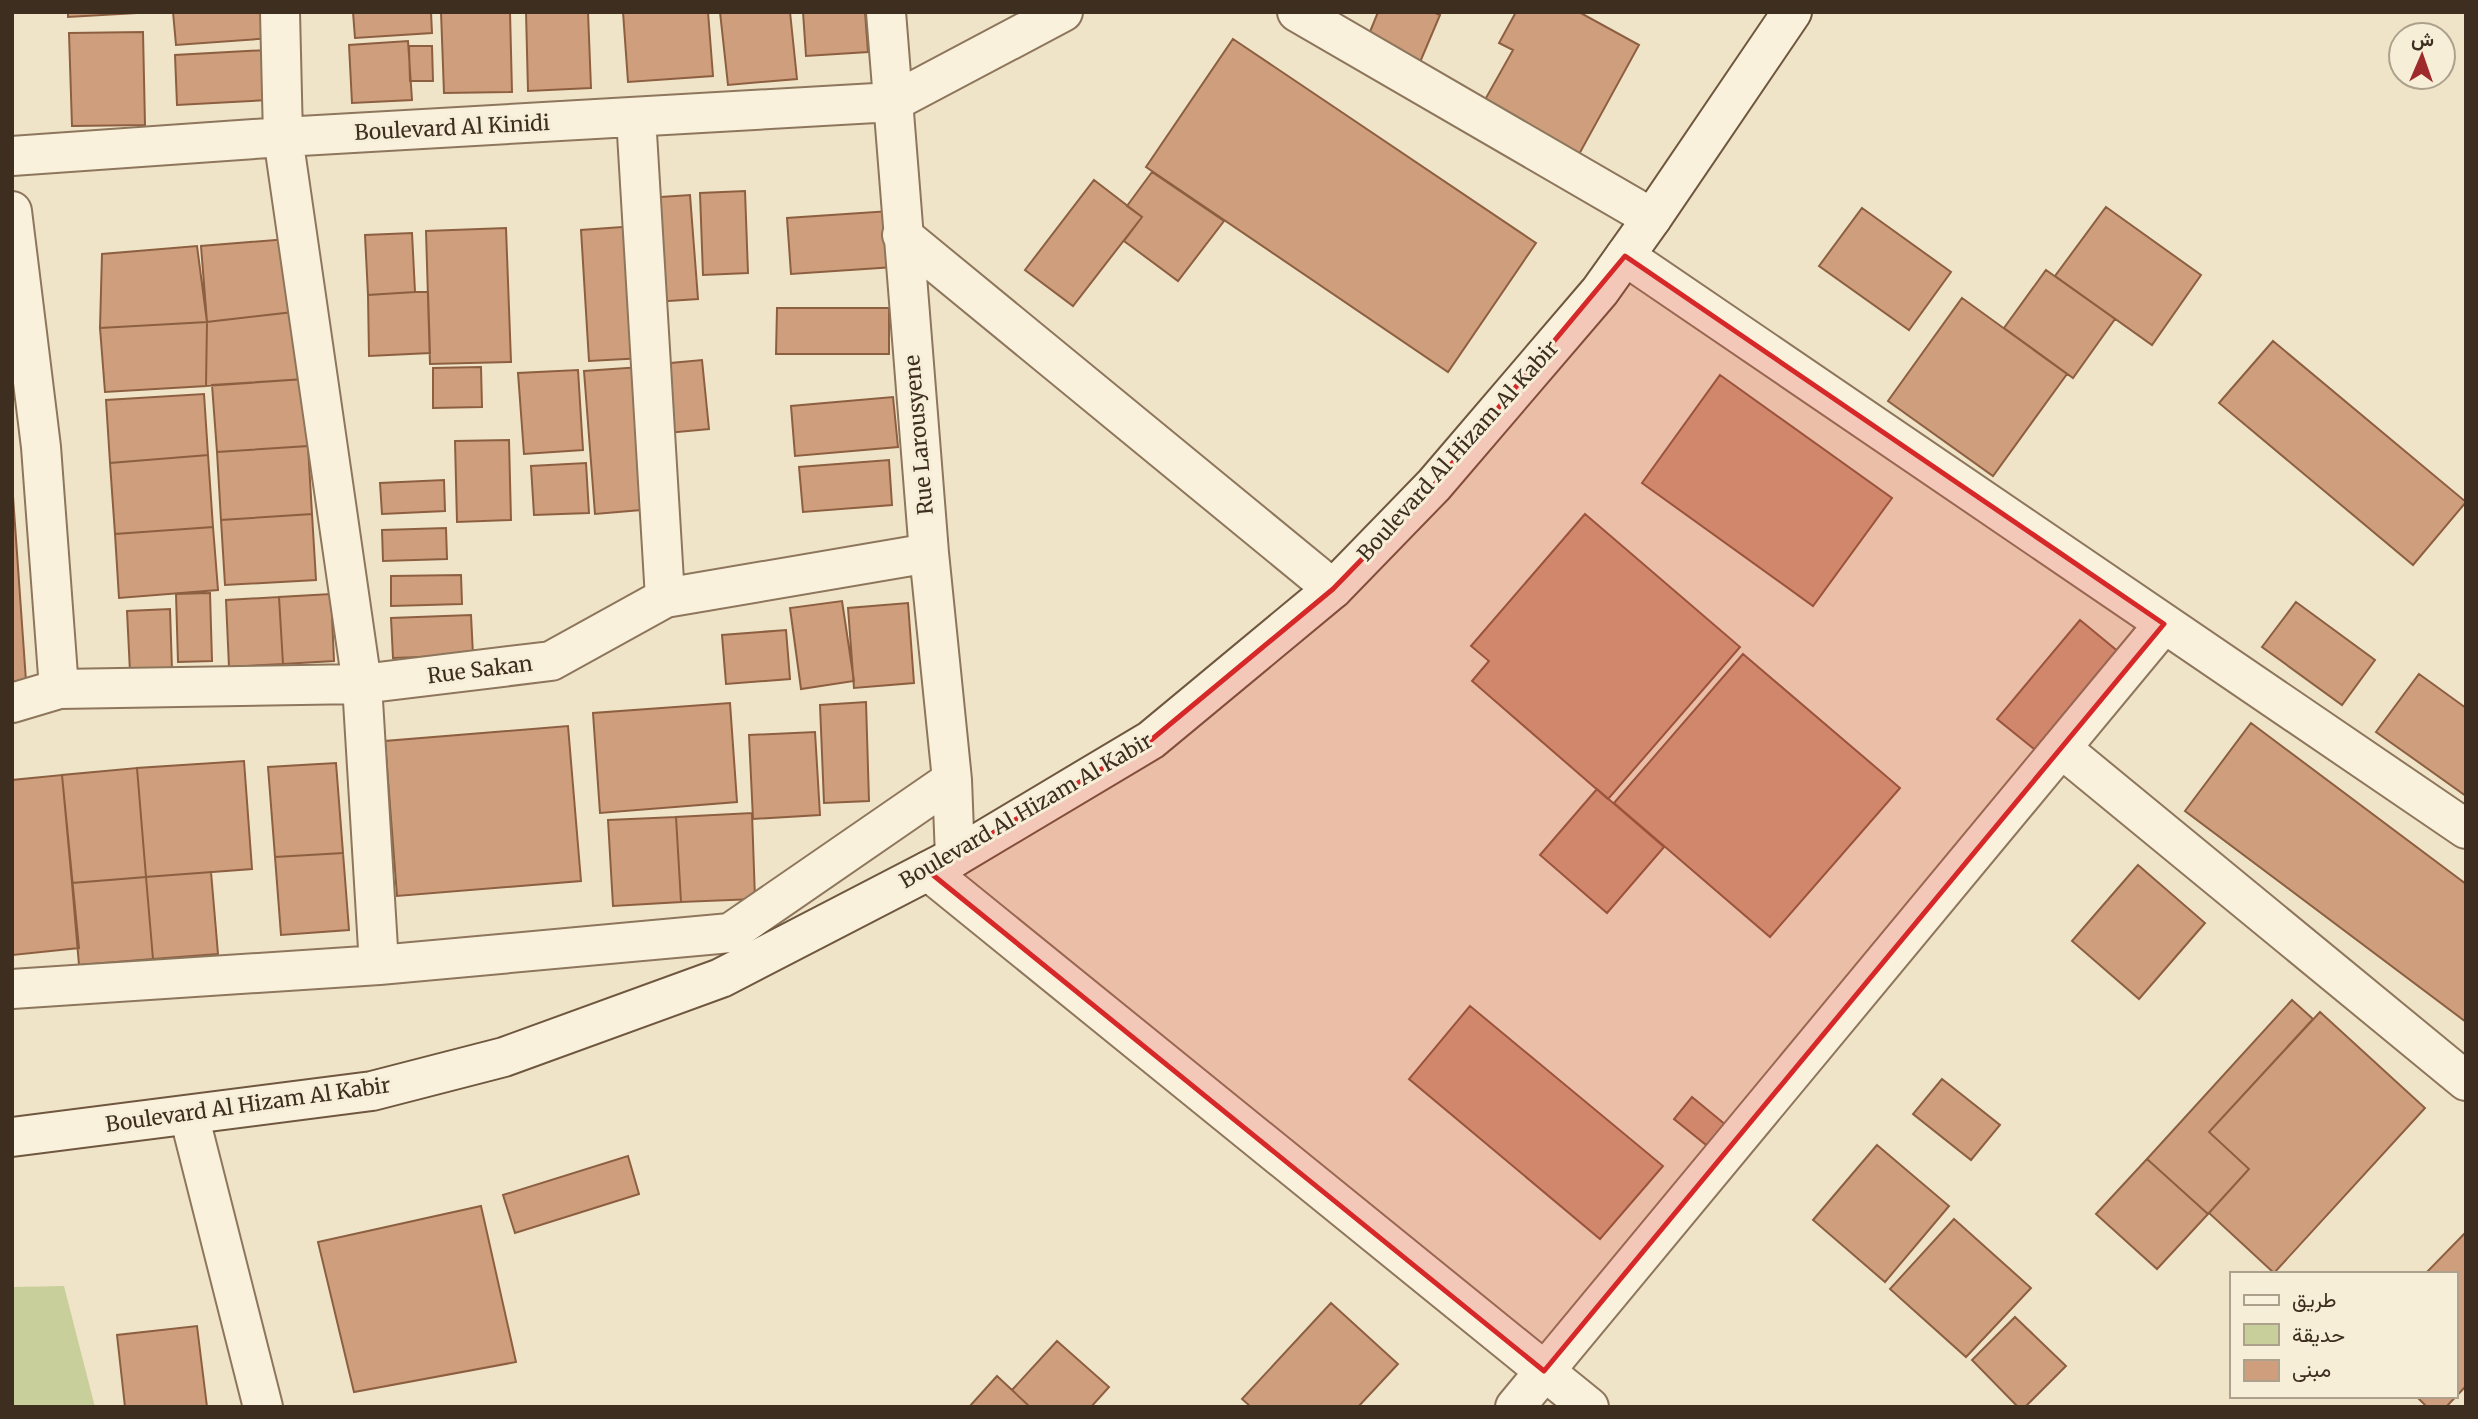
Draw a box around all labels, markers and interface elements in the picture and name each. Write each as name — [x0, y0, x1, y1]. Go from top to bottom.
north arrow — [2387, 21, 2457, 91]
text: ش — [2411, 27, 2435, 51]
street label: Boulevard Al Kinidi — [354, 109, 551, 146]
street label: Boulevard Al Hizam Al Kabir — [1351, 335, 1564, 567]
street label: Rue Larousyene — [898, 354, 939, 516]
street label: Rue Sakan — [426, 650, 534, 689]
street label: Boulevard Al Hizam Al Kabir — [894, 727, 1157, 894]
street label: Boulevard Al Hizam Al Kabir — [104, 1071, 392, 1138]
legend — [2230, 1272, 2457, 1398]
text: طريق — [2292, 1286, 2337, 1313]
text: حديقة — [2292, 1321, 2345, 1348]
text: مبنى — [2292, 1356, 2331, 1383]

